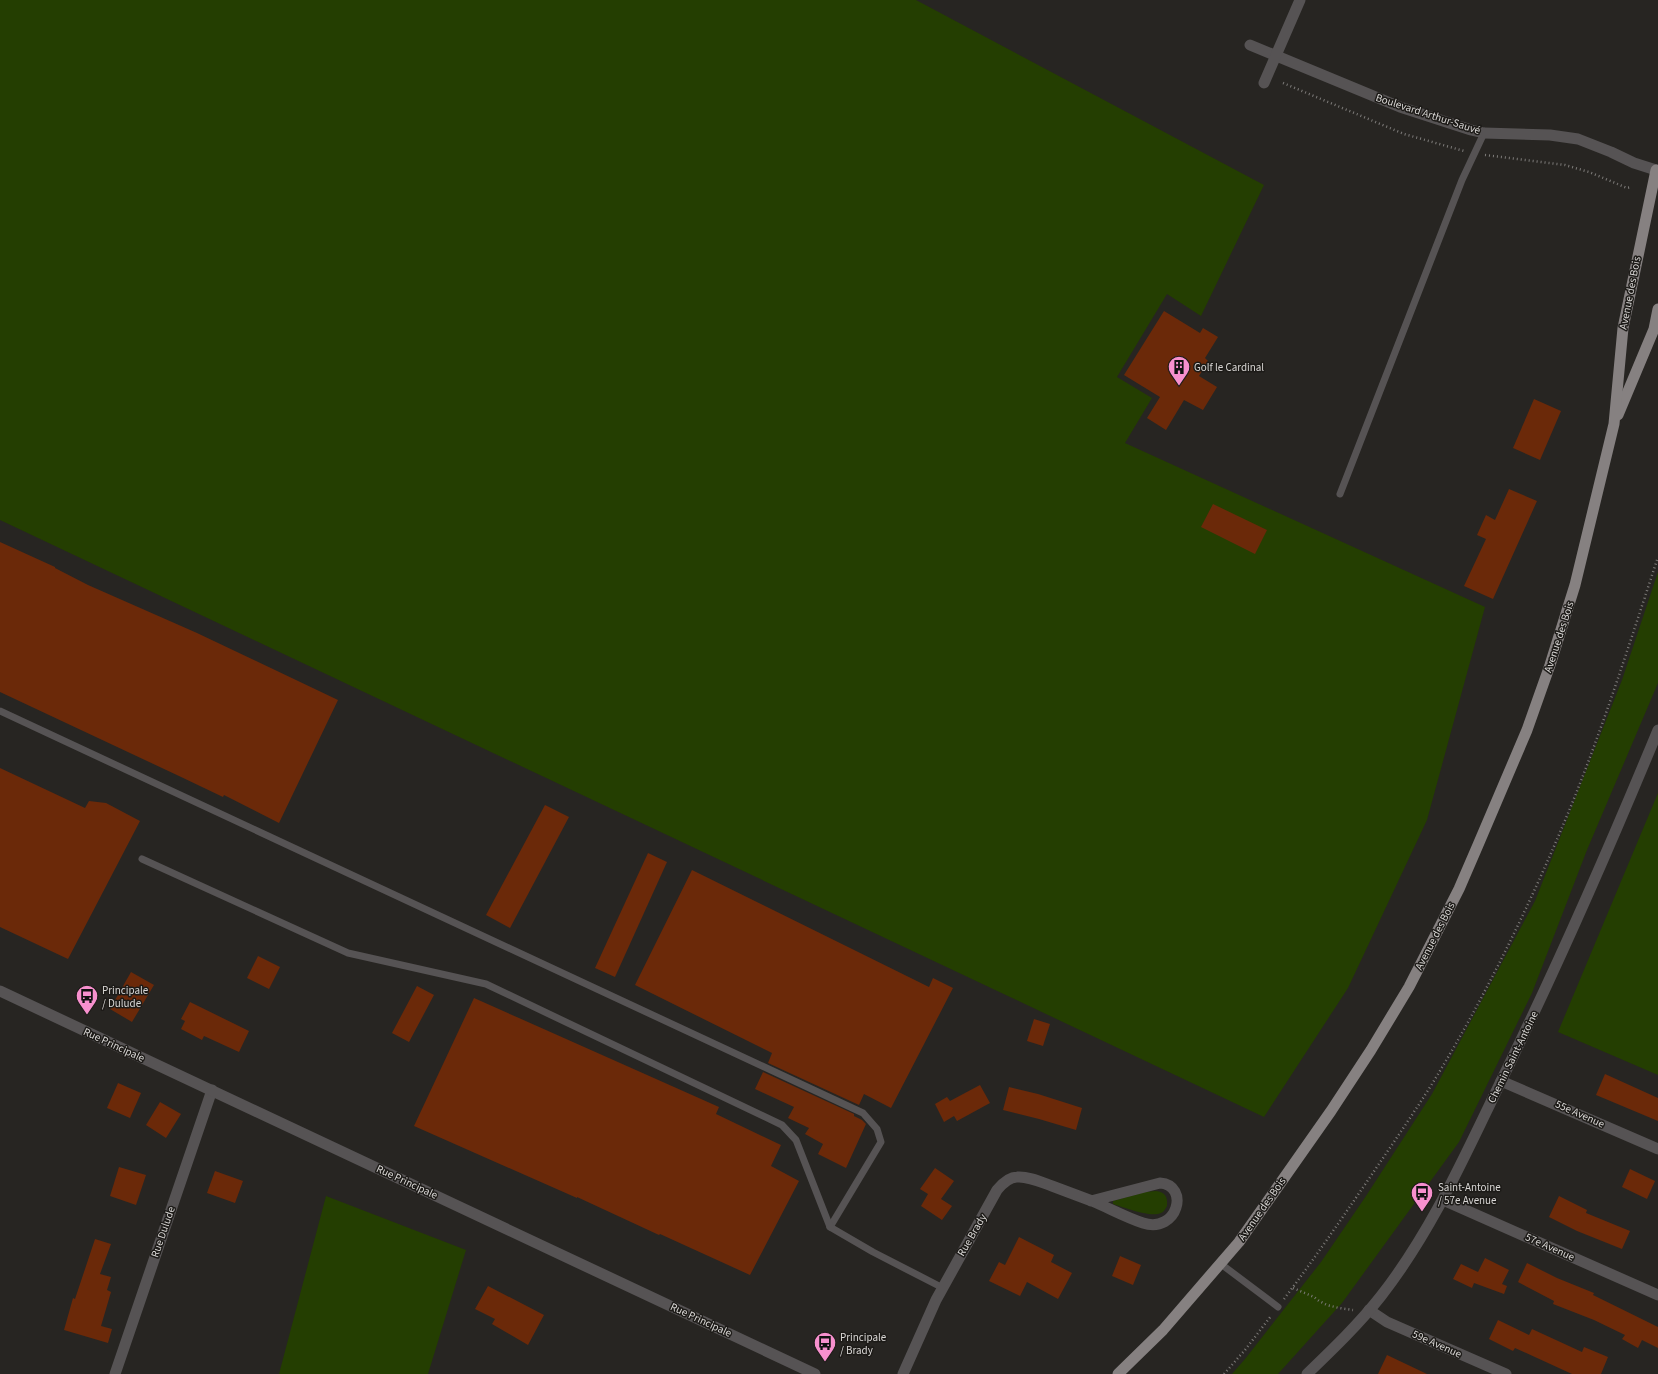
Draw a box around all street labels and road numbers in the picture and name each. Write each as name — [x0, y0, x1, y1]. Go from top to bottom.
street label: Boulevard Arthur-Sauvé — [1374, 90, 1483, 138]
street label: Avenue des Bois — [1616, 255, 1645, 331]
street label: Avenue des Bois — [1540, 599, 1578, 675]
street label: Avenue des Bois — [1411, 899, 1459, 972]
street label: Chemin Saint-Antoine — [1484, 1008, 1542, 1105]
street label: Rue Principale — [81, 1024, 148, 1066]
street label: 55e Avenue — [1553, 1096, 1608, 1132]
street label: Rue Principale — [374, 1161, 441, 1203]
street label: Avenue des Bois — [1235, 1174, 1290, 1244]
street label: Rue Dulude — [147, 1204, 179, 1259]
street label: Rue Brady — [954, 1211, 990, 1259]
street label: 57e Avenue — [1523, 1229, 1578, 1265]
street label: Rue Principale — [668, 1299, 735, 1341]
street label: 59e Avenue — [1410, 1326, 1465, 1362]

